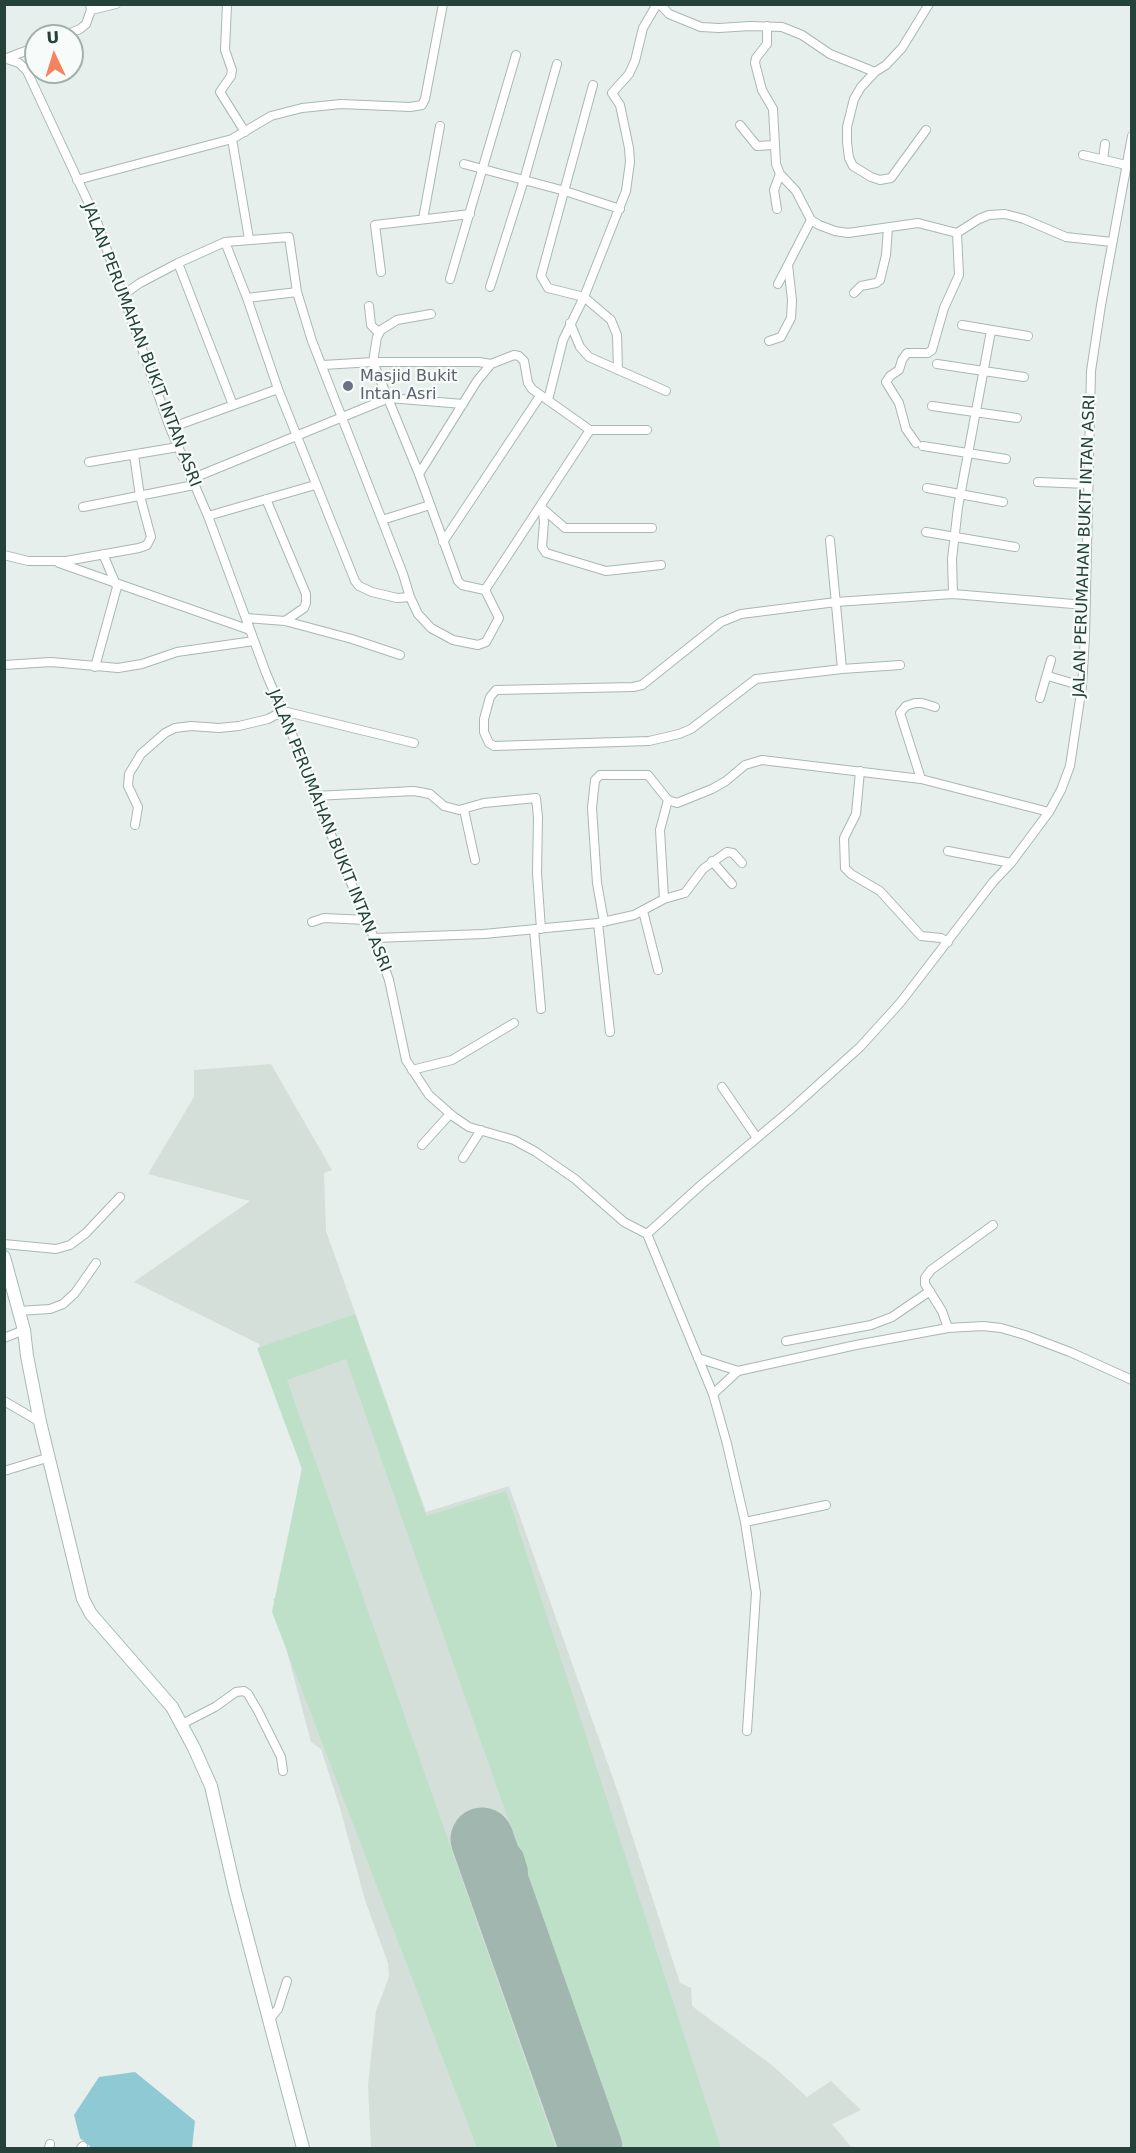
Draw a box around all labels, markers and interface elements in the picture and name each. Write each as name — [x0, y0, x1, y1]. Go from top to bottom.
north arrow — [24, 24, 84, 84]
text: U — [46, 28, 60, 47]
street label: JALAN PERUMAHAN BUKIT INTAN ASRI — [78, 200, 204, 490]
place label: Masjid Bukit Intan Asri — [360, 367, 457, 405]
marker: Masjid Bukit Intan Asri — [341, 379, 355, 393]
street label: JALAN PERUMAHAN BUKIT INTAN ASRI — [1070, 394, 1100, 698]
street label: JALAN PERUMAHAN BUKIT INTAN ASRI — [263, 687, 395, 975]

